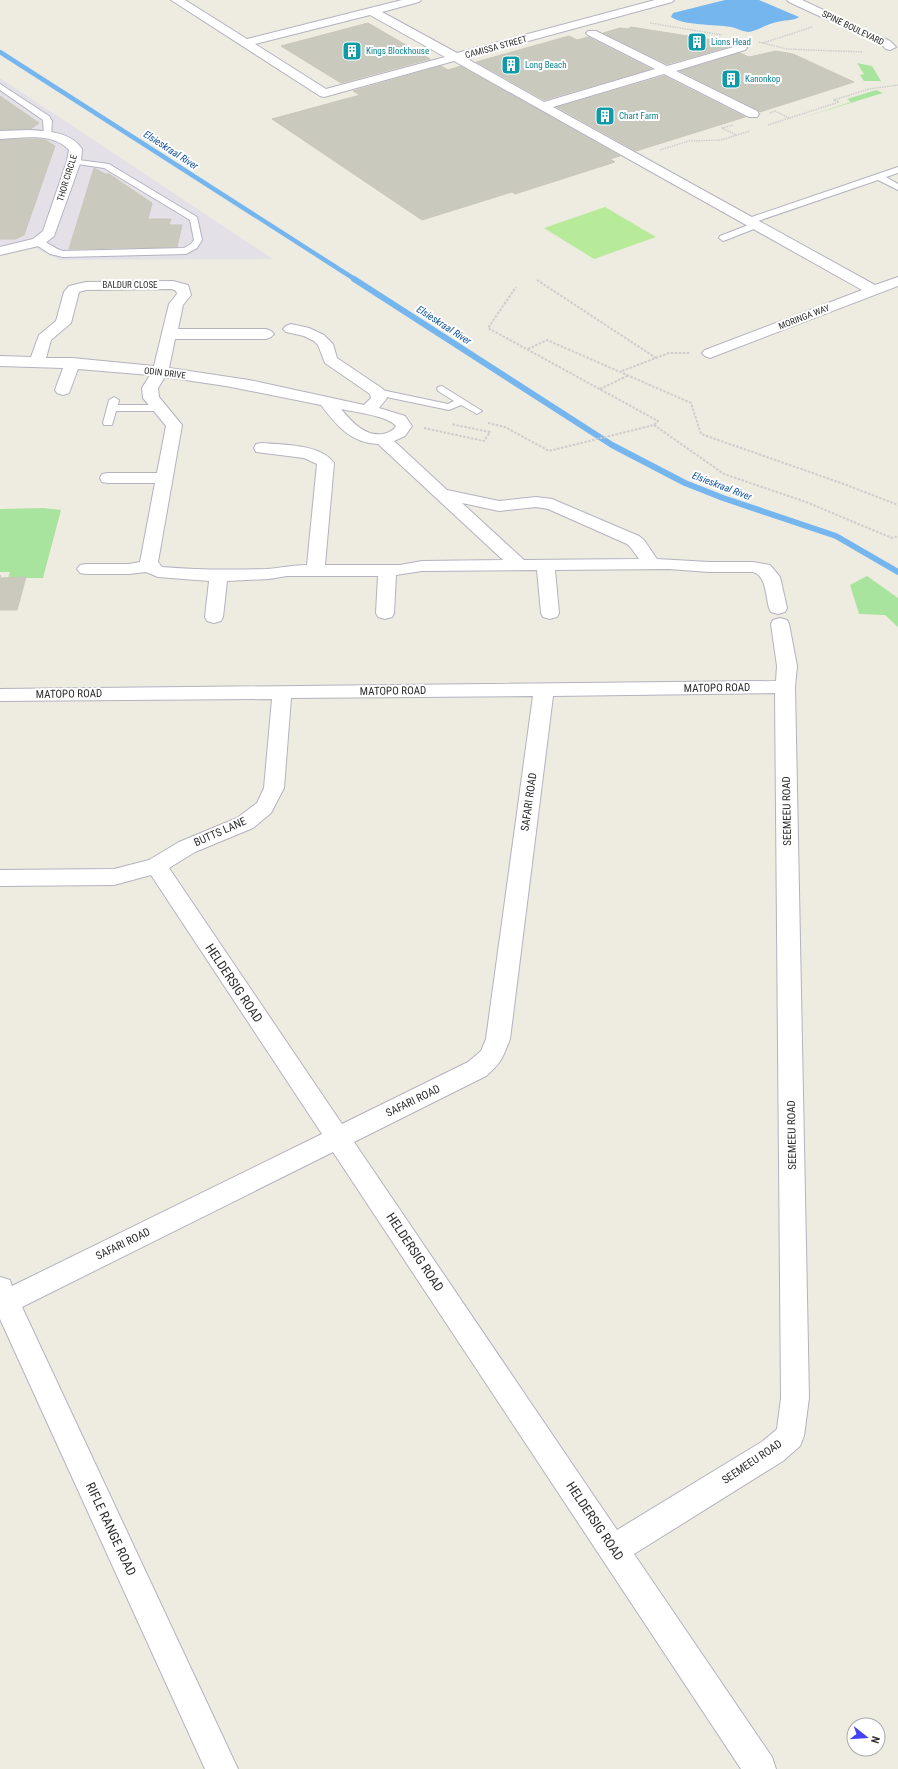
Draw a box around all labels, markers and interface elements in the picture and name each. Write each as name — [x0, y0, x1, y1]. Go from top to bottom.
street label: SPINE BOULEVARD — [820, 9, 886, 47]
building icon: Lions Head — [686, 31, 708, 53]
street label: CAMISSA STREET — [464, 34, 528, 60]
place label: Lions Head — [711, 37, 751, 47]
building icon: Kings Blockhouse — [341, 40, 363, 62]
place label: Kings Blockhouse — [366, 46, 429, 56]
building icon: Long Beach — [500, 54, 522, 76]
place label: Long Beach — [525, 60, 567, 70]
building icon: Kanonkop — [720, 68, 742, 90]
place label: Kanonkop — [745, 74, 781, 84]
building icon: Chart Farm — [594, 105, 616, 127]
place label: Chart Farm — [619, 111, 659, 121]
water label: Elsieskraal River — [142, 128, 201, 172]
street label: THOR CIRCLE — [55, 153, 79, 203]
street label: BALDUR CLOSE — [102, 280, 158, 290]
water label: Elsieskraal River — [415, 303, 474, 347]
street label: MORINGA WAY — [777, 303, 831, 331]
street label: ODIN DRIVE — [143, 365, 187, 381]
water label: Elsieskraal River — [691, 470, 754, 503]
street label: MATOPO ROAD — [684, 681, 750, 695]
street label: MATOPO ROAD — [360, 684, 426, 698]
street label: MATOPO ROAD — [36, 687, 102, 701]
street label: SAFARI ROAD — [518, 772, 540, 832]
street label: SEEMEEU ROAD — [780, 776, 794, 846]
street label: BUTTS LANE — [192, 814, 249, 849]
street label: HELDERSIG ROAD — [202, 941, 266, 1025]
street label: SAFARI ROAD — [384, 1082, 442, 1120]
street label: SEEMEEU ROAD — [785, 1100, 799, 1170]
street label: HELDERSIG ROAD — [383, 1210, 447, 1294]
street label: SAFARI ROAD — [94, 1225, 152, 1263]
street label: SEEMEEU ROAD — [720, 1437, 784, 1487]
street label: HELDERSIG ROAD — [563, 1479, 627, 1563]
street label: RIFLE RANGE ROAD — [83, 1480, 139, 1578]
north arrow — [846, 1717, 886, 1757]
text: N — [868, 1735, 882, 1745]

